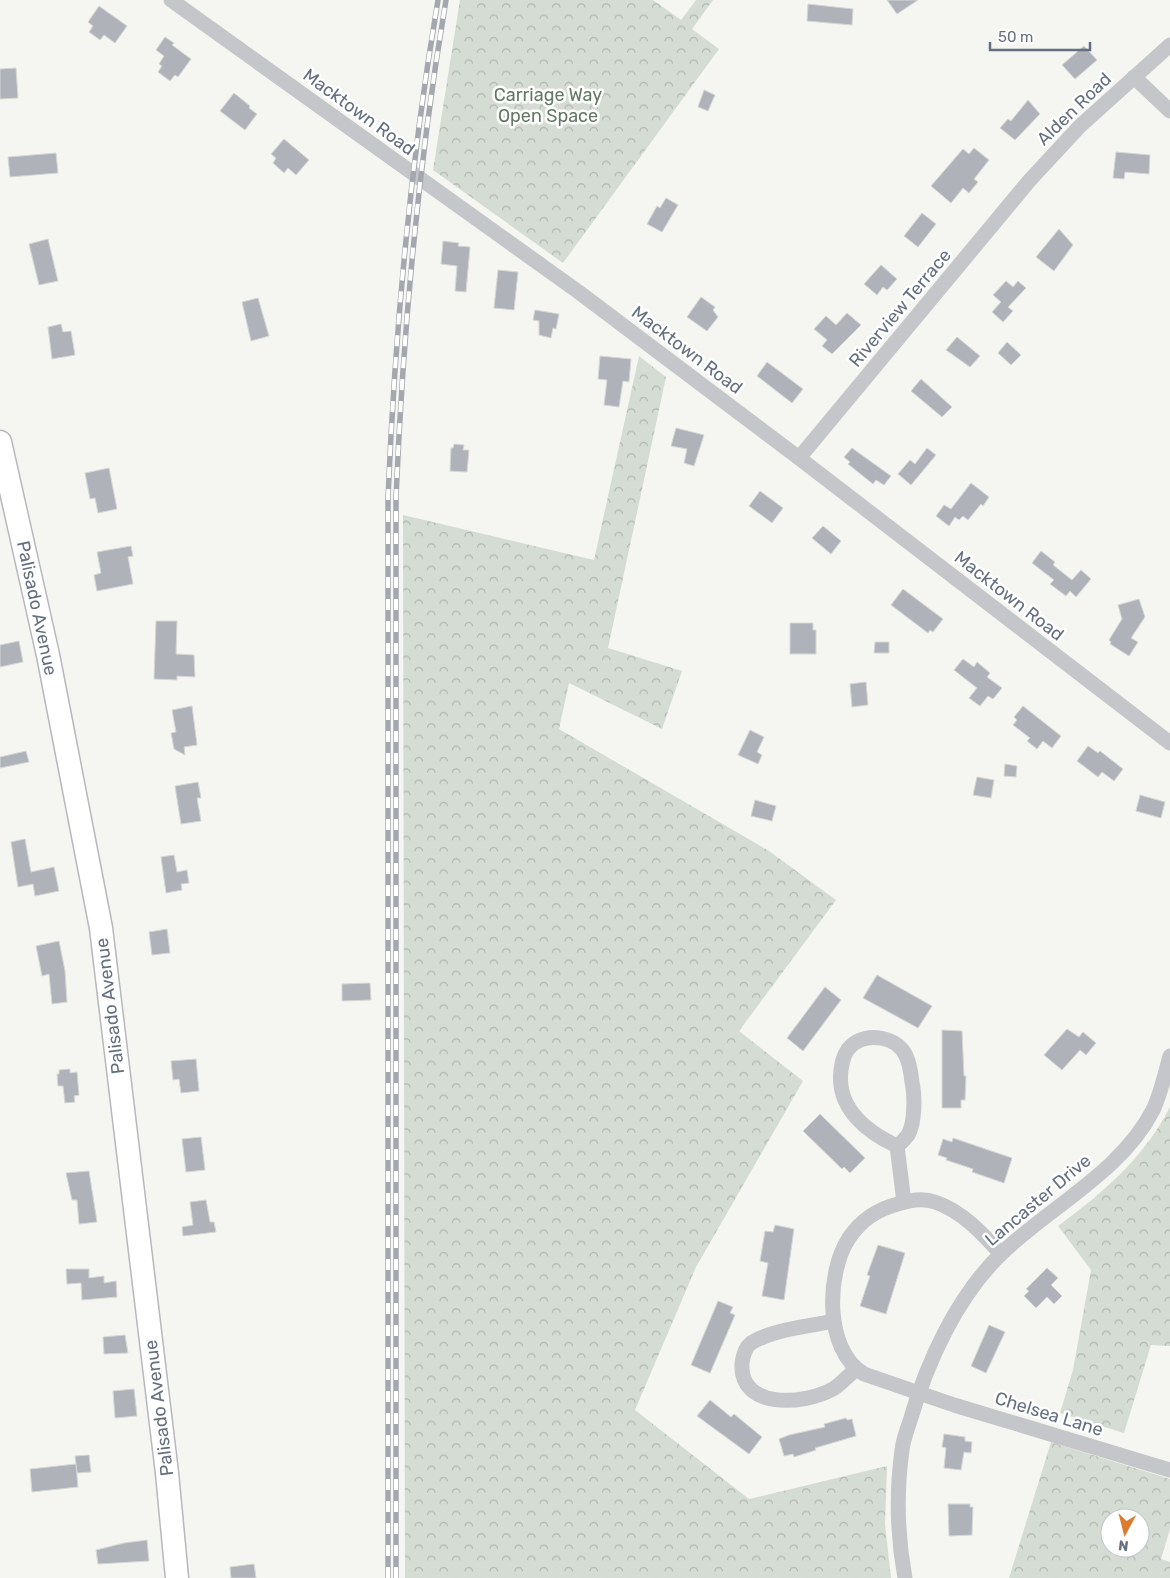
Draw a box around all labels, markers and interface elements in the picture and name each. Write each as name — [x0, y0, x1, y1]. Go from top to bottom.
scale bar — [990, 20, 1090, 52]
text: 50 m — [998, 28, 1033, 46]
street label: Macktown Road — [299, 64, 419, 160]
street label: Alden Road — [1032, 68, 1116, 150]
park label: Carriage Way Open Space — [494, 84, 602, 127]
street label: Riverview Terrace — [844, 245, 956, 371]
street label: Macktown Road — [627, 301, 747, 399]
street label: Palisado Avenue — [12, 539, 62, 677]
street label: Macktown Road — [950, 546, 1068, 646]
street label: Palisado Avenue — [91, 937, 129, 1075]
street label: Lancaster Drive — [981, 1149, 1095, 1251]
street label: Palisado Avenue — [140, 1339, 178, 1477]
street label: Chelsea Lane — [992, 1387, 1106, 1441]
north arrow — [1100, 1508, 1150, 1558]
text: N — [1117, 1536, 1130, 1554]

